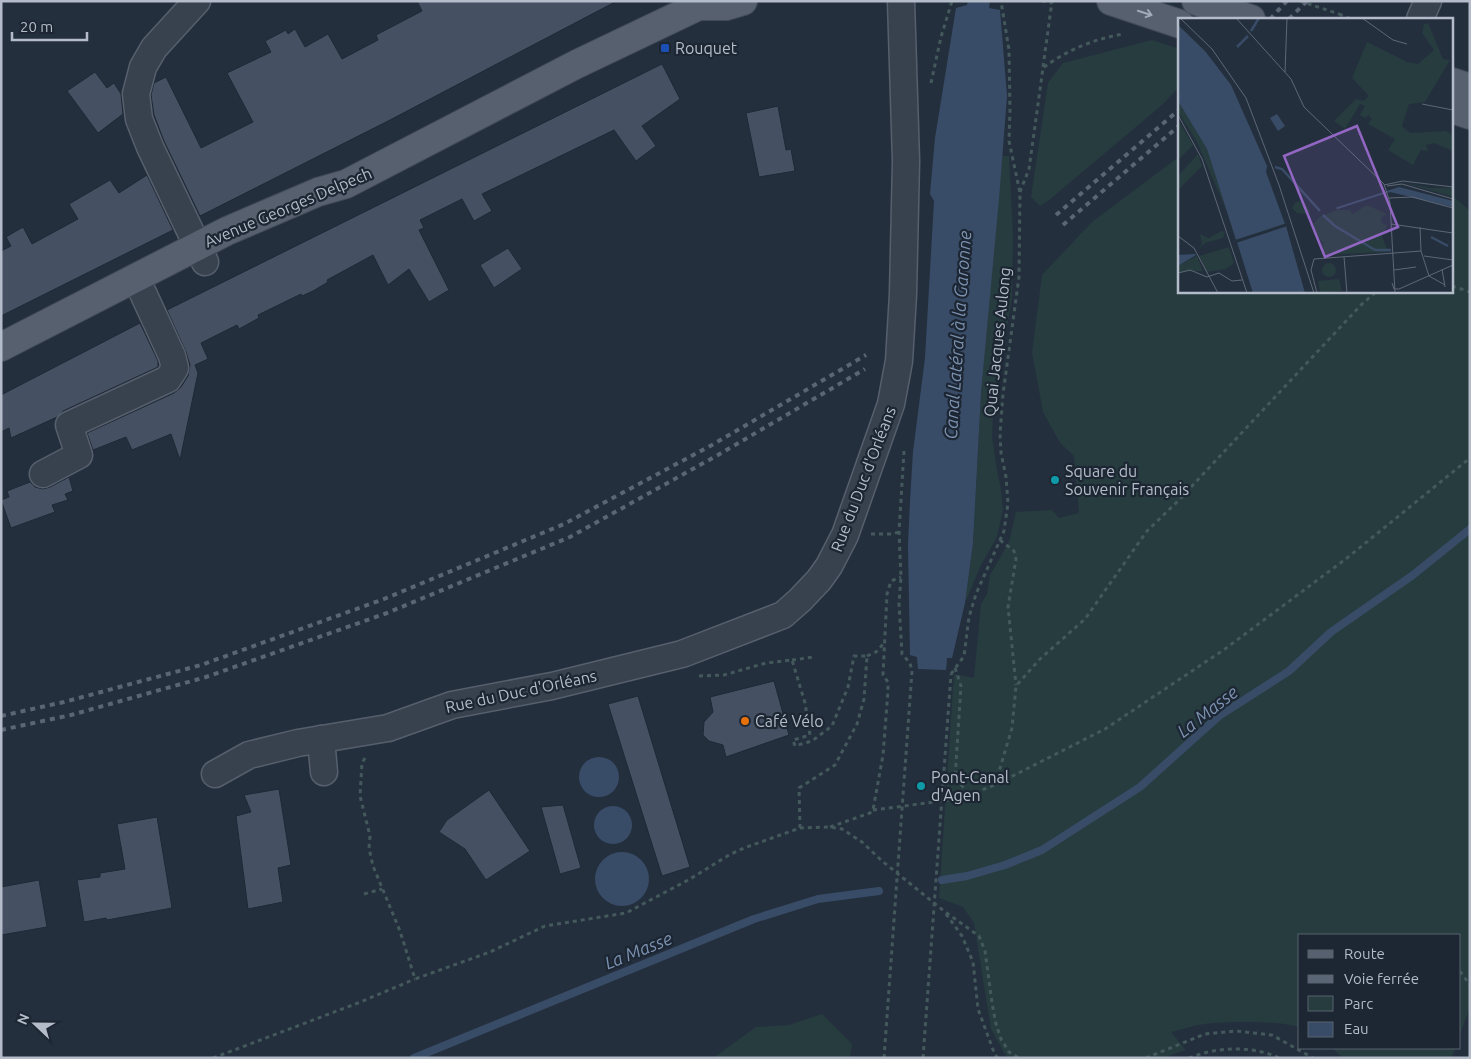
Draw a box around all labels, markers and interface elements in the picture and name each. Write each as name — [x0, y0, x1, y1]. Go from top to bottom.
one-way arrow — [1137, 8, 1153, 18]
scale bar — [12, 10, 88, 42]
text: 20 m — [20, 18, 53, 35]
inset map — [1178, 18, 1454, 292]
place label: Rouquet — [675, 39, 738, 57]
marker: Rouquet — [659, 42, 671, 54]
street label: Avenue Georges Delpech — [202, 164, 374, 250]
water label: Canal Latéral à la Garonne — [940, 230, 974, 440]
street label: Quai Jacques Aulong — [980, 266, 1014, 418]
street label: Rue du Duc d'Orléans — [827, 404, 899, 554]
place label: Square du Souvenir Français — [1065, 462, 1189, 498]
marker: Square du Souvenir Français — [1049, 474, 1061, 486]
street label: Rue du Duc d'Orléans — [444, 666, 598, 716]
water label: La Masse — [1173, 681, 1241, 741]
place label: Café Vélo — [755, 712, 824, 730]
marker: Café Vélo — [739, 715, 751, 727]
place label: Pont-Canal d'Agen — [931, 768, 1009, 804]
marker: Pont-Canal d'Agen — [915, 780, 927, 792]
water label: La Masse — [601, 927, 675, 973]
legend — [1298, 934, 1461, 1049]
text: Route — [1344, 945, 1385, 962]
text: Voie ferrée — [1344, 970, 1419, 987]
text: Parc — [1344, 995, 1373, 1012]
north arrow — [10, 999, 60, 1049]
text: N — [14, 1011, 32, 1027]
text: Eau — [1344, 1020, 1369, 1037]

